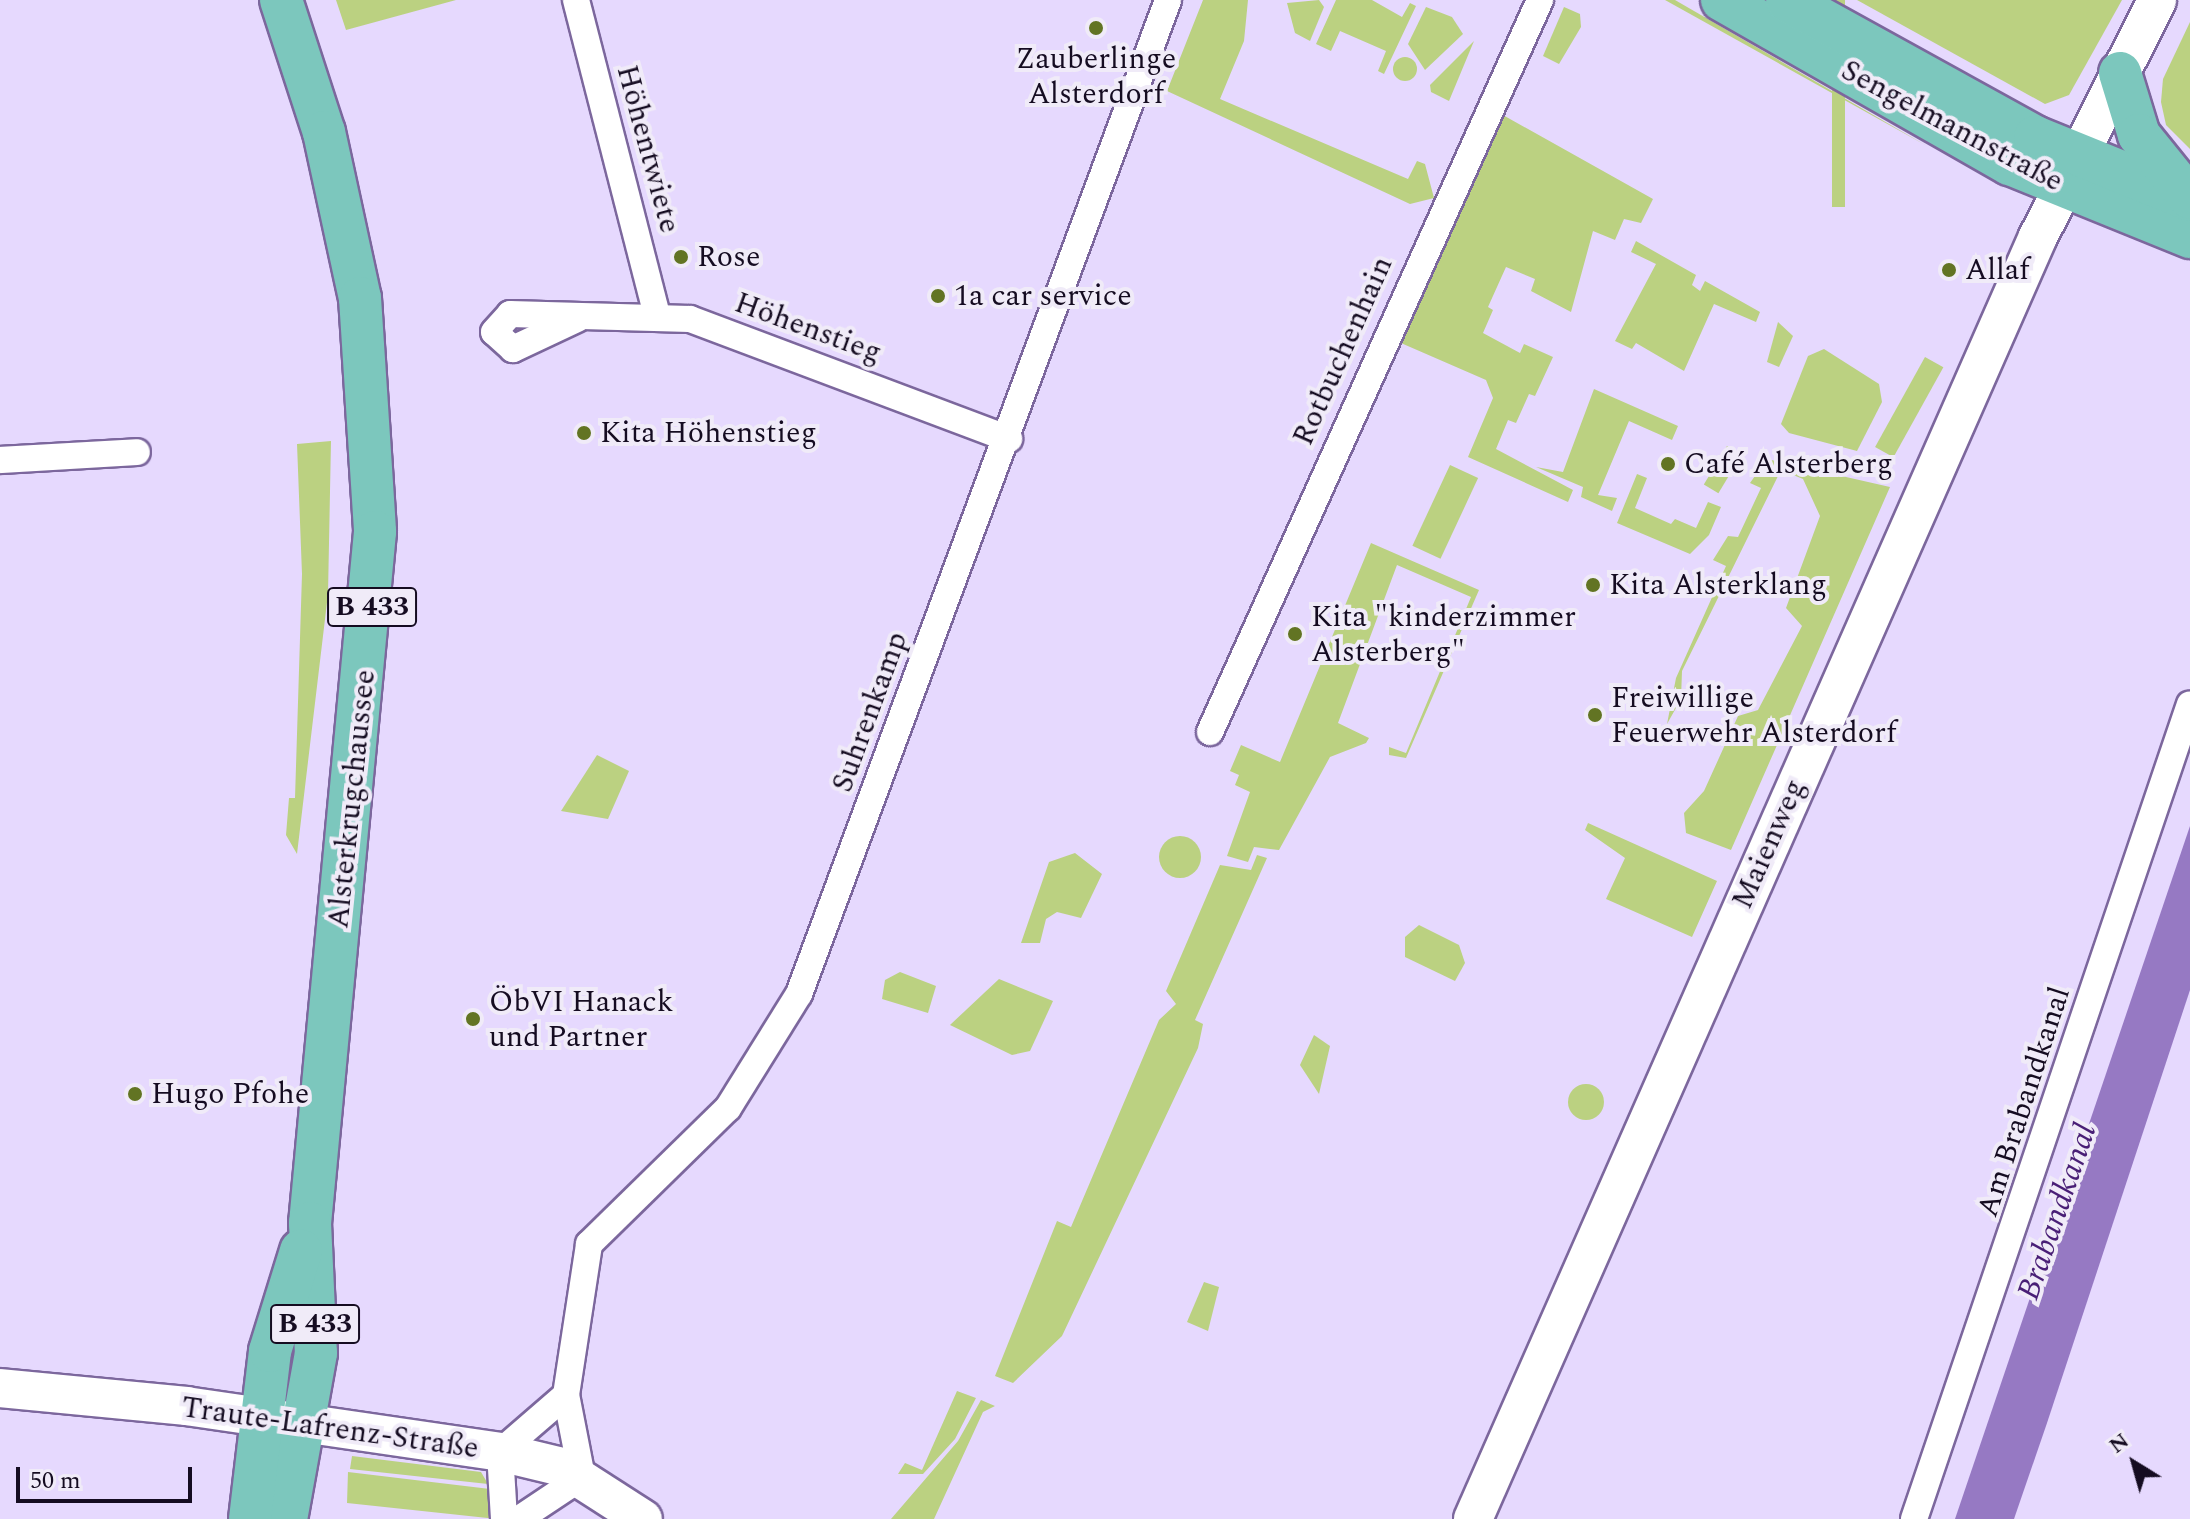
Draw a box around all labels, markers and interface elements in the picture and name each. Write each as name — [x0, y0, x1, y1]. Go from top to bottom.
marker: Zauberlinge Alsterdorf — [1087, 19, 1105, 37]
place label: Zauberlinge Alsterdorf — [1016, 41, 1176, 112]
street label: Sengelmannstraße — [1835, 52, 2069, 200]
street label: Höhentwiete — [608, 61, 688, 237]
place label: Rose — [697, 239, 761, 275]
marker: Rose — [672, 248, 690, 266]
street label: Rotbuchenhain — [1285, 251, 1401, 451]
place label: Allaf — [1965, 252, 2029, 288]
marker: Allaf — [1940, 261, 1958, 279]
place label: 1a car service — [954, 278, 1132, 314]
street label: Höhenstieg — [730, 285, 886, 371]
marker: 1a car service — [929, 287, 947, 305]
place label: Kita Höhenstieg — [600, 415, 817, 451]
marker: Kita Höhenstieg — [575, 424, 593, 442]
place label: Café Alsterberg — [1684, 446, 1893, 482]
marker: Café Alsterberg — [1659, 455, 1677, 473]
place label: Kita Alsterklang — [1609, 567, 1827, 603]
marker: Kita Alsterklang — [1584, 576, 1602, 594]
road number: B 433 — [326, 583, 418, 631]
place label: Kita "kinderzimmer Alsterberg" — [1311, 599, 1576, 670]
marker: Kita "kinderzimmer Alsterberg" — [1286, 625, 1304, 643]
street label: Suhrenkamp — [824, 627, 916, 797]
street label: Alsterkrugchaussee — [321, 668, 383, 930]
place label: Freiwillige Feuerwehr Alsterdorf — [1611, 680, 1896, 750]
marker: Freiwillige Feuerwehr Alsterdorf — [1586, 706, 1604, 724]
street label: Maienweg — [1724, 774, 1814, 914]
street label: Am Brabandkanal — [1970, 982, 2078, 1222]
place label: ÖbVI Hanack und Partner — [489, 984, 673, 1054]
marker: ÖbVI Hanack und Partner — [464, 1010, 482, 1028]
place label: Hugo Pfohe — [151, 1076, 309, 1112]
marker: Hugo Pfohe — [126, 1085, 144, 1103]
water label: Brabandkanal — [2010, 1119, 2106, 1305]
road number: B 433 — [269, 1300, 361, 1348]
street label: Traute-Lafrenz-Straße — [179, 1389, 481, 1467]
north arrow — [2094, 1423, 2174, 1503]
text: N — [2102, 1425, 2136, 1462]
scale bar — [20, 1451, 196, 1501]
text: 50 m — [30, 1463, 81, 1499]

